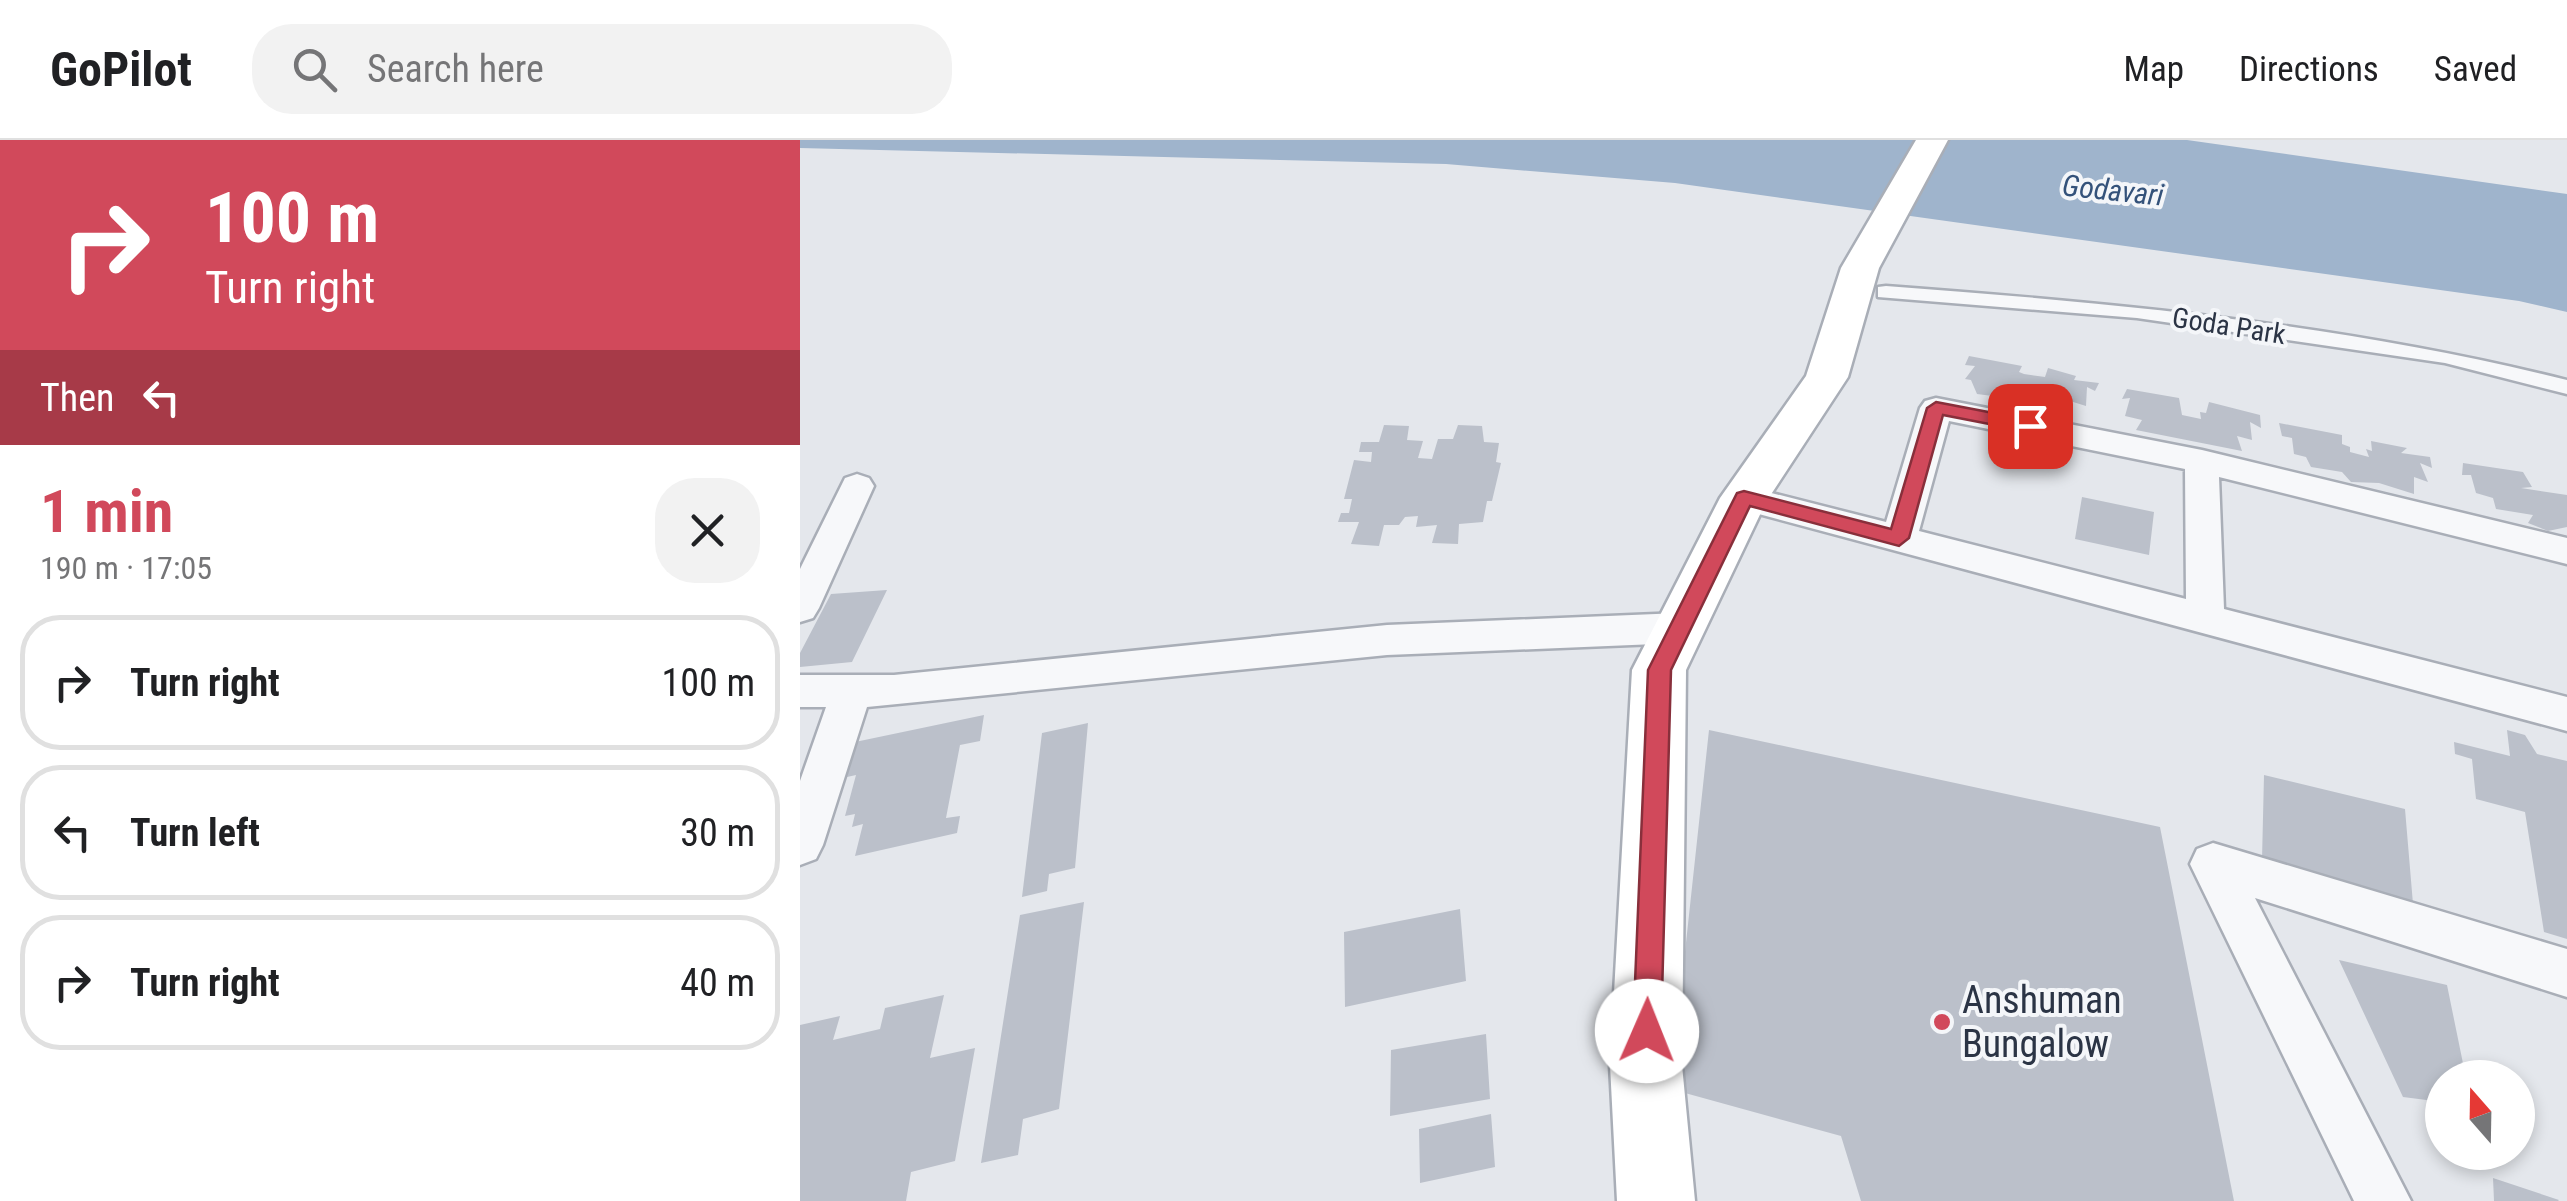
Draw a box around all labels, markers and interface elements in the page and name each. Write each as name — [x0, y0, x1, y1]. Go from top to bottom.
search box — [252, 24, 952, 114]
text: GoPilot — [50, 41, 192, 98]
icon: search — [287, 42, 342, 97]
text: Search here — [367, 47, 544, 91]
text: Map — [2124, 49, 2184, 90]
text: Directions — [2239, 49, 2379, 90]
text: Saved — [2434, 49, 2517, 90]
water label: Godavari — [2061, 167, 2166, 213]
text: 100 m — [205, 177, 379, 259]
icon: right — [40, 180, 170, 310]
text: Turn right — [205, 261, 375, 314]
street label: Goda Park — [2170, 301, 2288, 351]
icon: left — [134, 370, 189, 425]
text: Then — [40, 376, 114, 420]
pin — [1988, 384, 2073, 469]
icon: arrive — [2003, 399, 2058, 454]
text: 1 min — [40, 476, 173, 547]
button: close — [655, 478, 760, 583]
text: 190 m · 17:05 — [40, 549, 212, 587]
icon: right — [45, 655, 100, 710]
text: Turn right — [130, 661, 280, 705]
text: 100 m — [661, 661, 755, 705]
icon: left — [45, 805, 100, 860]
text: Turn left — [130, 811, 260, 855]
text: 30 m — [680, 811, 755, 855]
icon: right — [45, 955, 100, 1010]
text: Turn right — [130, 961, 280, 1005]
text: 40 m — [680, 961, 755, 1005]
place label: Anshuman Bungalow — [1962, 978, 2122, 1066]
position arrow — [1595, 979, 1699, 1083]
marker: Anshuman Bungalow — [1931, 1011, 1953, 1033]
north arrow — [2425, 1060, 2535, 1170]
map controls — [2425, 1060, 2535, 1170]

